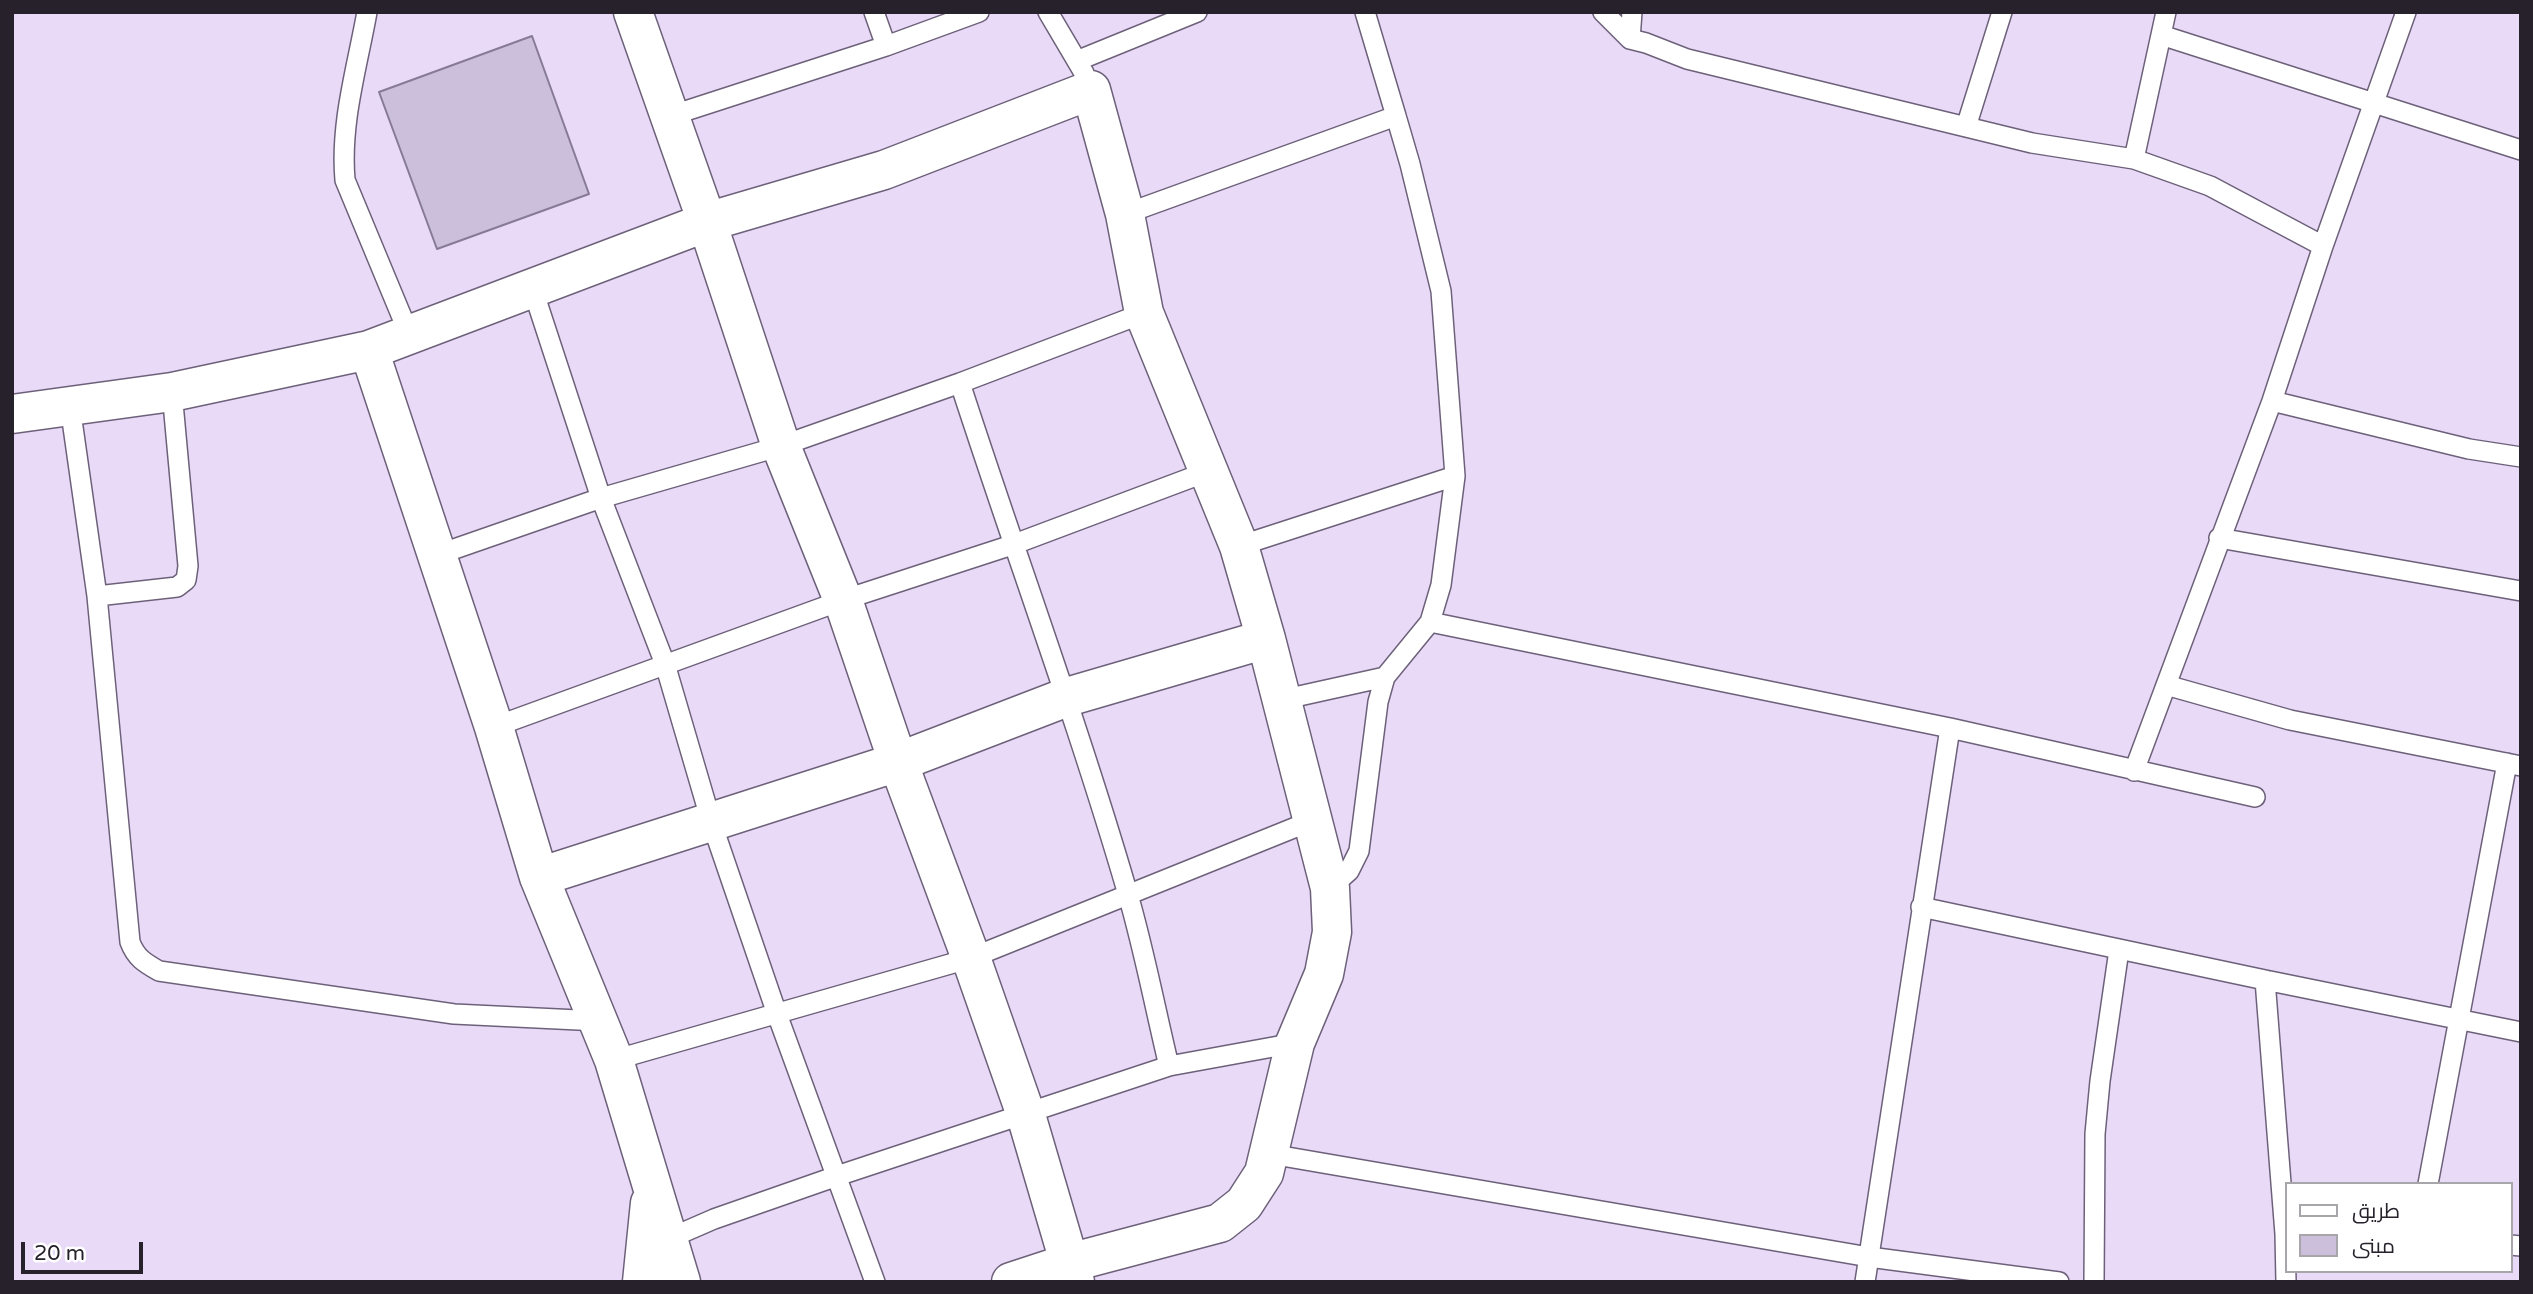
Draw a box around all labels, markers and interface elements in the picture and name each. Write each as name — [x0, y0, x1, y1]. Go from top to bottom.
legend — [2284, 1182, 2512, 1273]
text: طريق — [2352, 1199, 2400, 1224]
scale bar — [24, 1228, 147, 1272]
text: مبنى — [2352, 1234, 2395, 1259]
text: 20 m — [34, 1241, 85, 1266]

